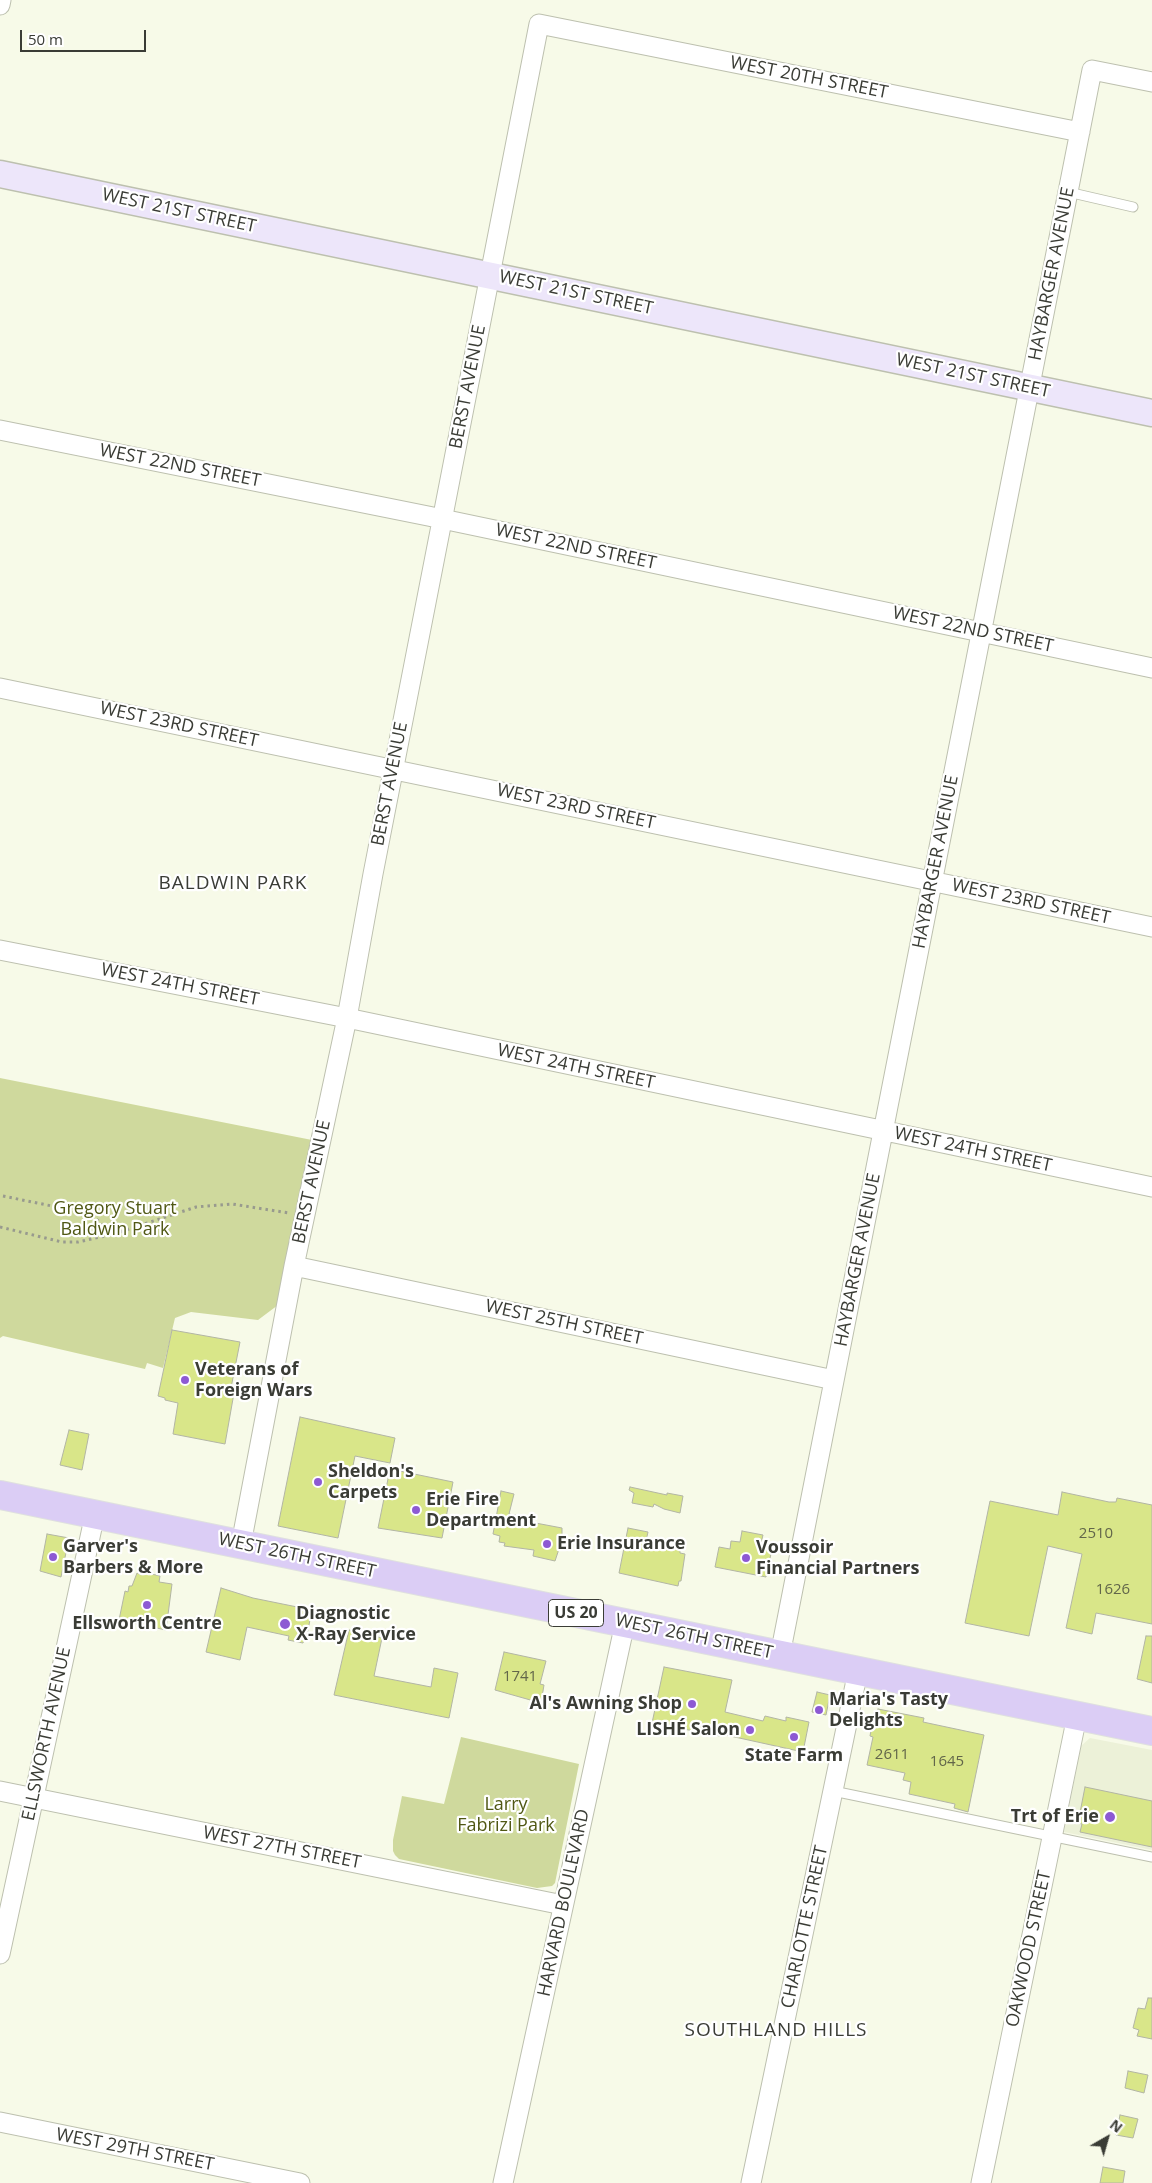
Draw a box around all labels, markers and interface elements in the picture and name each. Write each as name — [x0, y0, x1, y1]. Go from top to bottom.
scale bar — [22, 20, 149, 52]
text: 50 m — [28, 29, 63, 49]
street label: WEST 20TH STREET — [728, 52, 890, 104]
street label: WEST 21ST STREET — [100, 184, 258, 238]
street label: HAYBARGER AVENUE — [1025, 185, 1079, 363]
street label: WEST 21ST STREET — [497, 266, 655, 320]
street label: BERST AVENUE — [445, 323, 491, 451]
street label: WEST 21ST STREET — [894, 349, 1052, 403]
street label: WEST 22ND STREET — [98, 440, 262, 492]
street label: WEST 22ND STREET — [494, 519, 658, 575]
street label: WEST 22ND STREET — [891, 602, 1055, 658]
street label: WEST 23RD STREET — [98, 698, 260, 752]
street label: BERST AVENUE — [367, 720, 413, 848]
street label: HAYBARGER AVENUE — [909, 773, 963, 951]
street label: WEST 23RD STREET — [495, 780, 657, 834]
district label: BALDWIN PARK — [157, 873, 309, 895]
street label: WEST 23RD STREET — [950, 875, 1112, 929]
street label: WEST 24TH STREET — [99, 959, 261, 1011]
street label: WEST 24TH STREET — [495, 1040, 657, 1094]
street label: BERST AVENUE — [288, 1118, 336, 1246]
street label: WEST 24TH STREET — [892, 1123, 1054, 1177]
street label: HAYBARGER AVENUE — [831, 1171, 885, 1349]
park label: Gregory Stuart Baldwin Park — [53, 1198, 177, 1240]
street label: WEST 25TH STREET — [483, 1296, 645, 1350]
place label: Veterans of Foreign Wars — [195, 1359, 312, 1402]
marker: Veterans of Foreign Wars — [179, 1374, 191, 1386]
place label: Sheldon's Carpets — [328, 1461, 414, 1504]
marker: Sheldon's Carpets — [312, 1476, 324, 1488]
place label: Erie Fire Department — [426, 1489, 536, 1532]
marker: Erie Fire Department — [410, 1504, 422, 1516]
house number: 2510 — [1079, 1525, 1113, 1543]
street label: WEST 26TH STREET — [216, 1529, 378, 1583]
place label: Erie Insurance — [557, 1533, 685, 1555]
place label: Garver's Barbers & More — [63, 1536, 203, 1578]
place label: Voussoir Financial Partners — [756, 1537, 919, 1580]
marker: Erie Insurance — [541, 1538, 553, 1550]
marker: Garver's Barbers & More — [47, 1551, 59, 1563]
marker: Voussoir Financial Partners — [740, 1552, 752, 1564]
house number: 1626 — [1096, 1581, 1130, 1599]
marker: Ellsworth Centre — [141, 1599, 153, 1611]
road number: US 20 — [548, 1600, 604, 1626]
place label: Diagnostic X-Ray Service — [296, 1603, 416, 1646]
street label: WEST 26TH STREET — [613, 1610, 775, 1664]
place label: Ellsworth Centre — [72, 1613, 222, 1635]
marker: Diagnostic X-Ray Service — [278, 1617, 292, 1631]
street label: ELLSWORTH AVENUE — [18, 1645, 76, 1823]
house number: 1741 — [503, 1668, 537, 1686]
place label: Maria's Tasty Delights — [829, 1689, 948, 1732]
place label: Al's Awning Shop — [530, 1693, 682, 1715]
marker: Al's Awning Shop — [686, 1698, 698, 1710]
marker: Maria's Tasty Delights — [813, 1704, 825, 1716]
place label: LISHÉ Salon — [636, 1719, 740, 1741]
marker: LISHÉ Salon — [744, 1724, 756, 1736]
marker: State Farm — [788, 1731, 800, 1743]
place label: State Farm — [745, 1745, 843, 1767]
house number: 2611 — [875, 1746, 909, 1764]
house number: 1645 — [930, 1753, 964, 1771]
park label: Larry Fabrizi Park — [457, 1794, 555, 1836]
place label: Trt of Erie — [1011, 1806, 1099, 1828]
street label: HARVARD BOULEVARD — [534, 1807, 594, 1999]
marker: Trt of Erie — [1103, 1810, 1117, 1824]
street label: WEST 27TH STREET — [201, 1822, 363, 1874]
street label: CHARLOTTE STREET — [777, 1844, 833, 2010]
street label: OAKWOOD STREET — [1002, 1869, 1056, 2029]
district label: SOUTHLAND HILLS — [683, 2020, 869, 2042]
north arrow — [1082, 2113, 1132, 2163]
text: N — [1106, 2115, 1127, 2137]
street label: WEST 29TH STREET — [54, 2124, 216, 2176]

